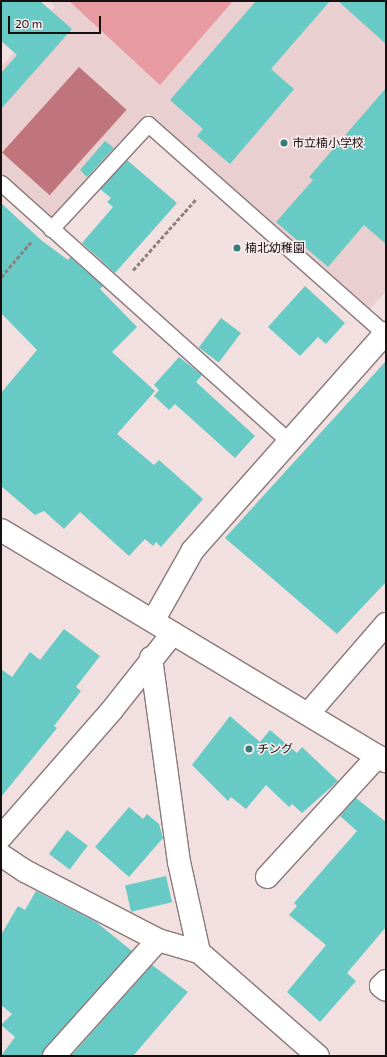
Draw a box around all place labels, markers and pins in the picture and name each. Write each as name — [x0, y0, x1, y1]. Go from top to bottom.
place label: 市立楠小学校 — [292, 136, 364, 150]
marker: 市立楠小学校 — [279, 138, 289, 148]
place label: 楠北幼稚園 — [245, 241, 305, 255]
marker: 楠北幼稚園 — [232, 243, 242, 253]
place label: チング — [257, 742, 293, 756]
marker: チング — [244, 744, 254, 754]

